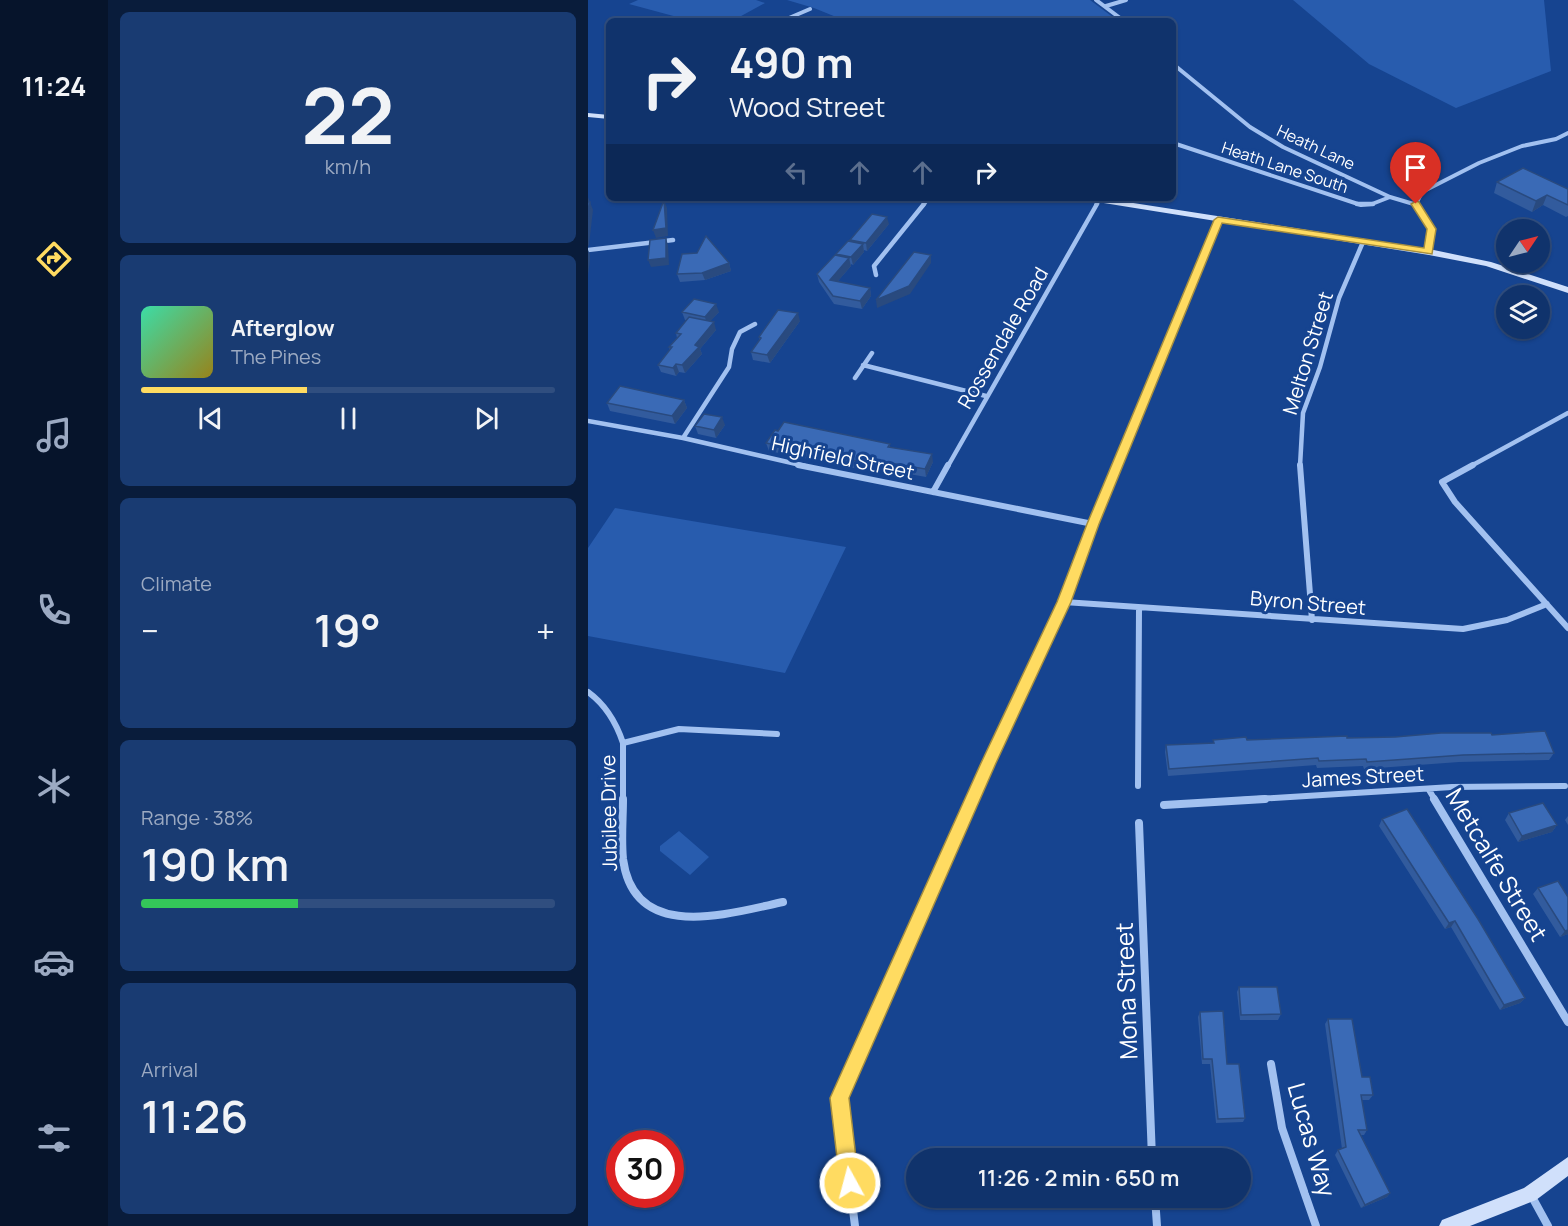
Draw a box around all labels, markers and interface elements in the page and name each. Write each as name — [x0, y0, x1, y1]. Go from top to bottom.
text: 490 m — [729, 33, 853, 91]
icon: right — [630, 42, 708, 120]
text: 22 — [302, 61, 394, 167]
text: 11:24 — [22, 67, 86, 104]
text: Wood Street — [729, 88, 885, 125]
street label: Heath Lane — [1273, 119, 1359, 175]
street label: Heath Lane South — [1219, 136, 1351, 198]
pin — [1390, 142, 1441, 204]
icon: arrive — [1399, 151, 1432, 184]
text: km/h — [325, 153, 371, 180]
icon: left — [780, 156, 813, 189]
icon: ahead — [843, 156, 876, 189]
icon: ahead — [906, 156, 939, 189]
icon: right — [969, 156, 1002, 189]
north arrow — [1496, 219, 1550, 273]
map controls — [1496, 219, 1550, 339]
icon: directions — [33, 238, 75, 280]
street label: Rossendale Road — [951, 262, 1054, 413]
button: layers — [1496, 285, 1550, 339]
street label: Melton Street — [1276, 288, 1339, 418]
text: Afterglow — [231, 313, 335, 343]
text: The Pines — [231, 343, 321, 370]
icon: previous — [194, 402, 227, 435]
icon: pause — [332, 402, 365, 435]
icon: next — [470, 402, 503, 435]
icon: music — [33, 414, 75, 456]
street label: Highfield Street — [769, 429, 917, 486]
text: Climate — [141, 570, 212, 597]
street label: Byron Street — [1249, 584, 1367, 621]
icon: phone — [33, 589, 75, 631]
text: 19° — [314, 599, 381, 661]
text: − — [141, 608, 159, 653]
text: + — [536, 608, 555, 653]
street label: Jubilee Drive — [594, 755, 623, 871]
street label: James Street — [1301, 760, 1425, 793]
icon: climate — [33, 765, 75, 807]
street label: Metcalfe Street — [1439, 782, 1556, 947]
text: Range · 38% — [141, 804, 253, 831]
text: 190 km — [141, 833, 289, 895]
street label: Mona Street — [1107, 922, 1144, 1060]
icon: car — [33, 941, 75, 983]
text: Arrival — [141, 1056, 198, 1083]
street label: Lucas Way — [1280, 1079, 1345, 1201]
text: 11:26 — [141, 1085, 248, 1147]
icon: filters — [33, 1117, 75, 1159]
speed limit sign: 30 — [606, 1130, 684, 1208]
position arrow — [818, 1151, 882, 1215]
text: 11:26 · 2 min · 650 m — [978, 1163, 1179, 1193]

